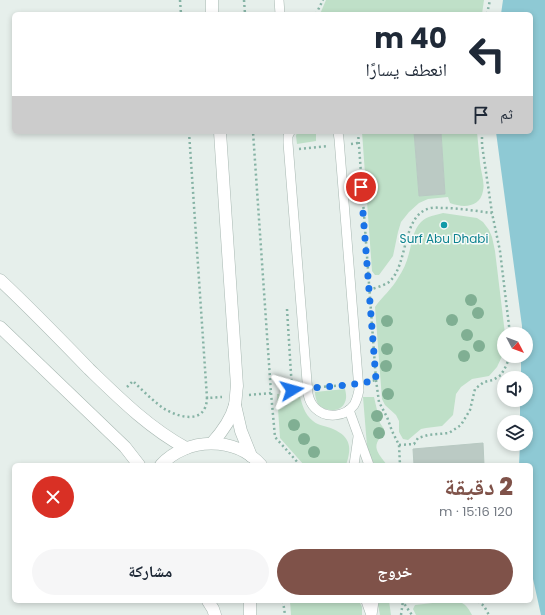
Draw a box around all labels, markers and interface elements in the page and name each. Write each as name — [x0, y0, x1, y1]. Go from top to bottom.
text: 40 m — [374, 19, 447, 58]
icon: left — [461, 28, 513, 80]
text: انعطف يسارًا — [366, 57, 447, 82]
text: ثم — [500, 103, 513, 124]
icon: arrive — [470, 104, 492, 126]
pin — [344, 170, 378, 204]
icon: arrive — [350, 176, 372, 198]
marker: Surf Abu Dhabi — [439, 220, 449, 230]
place label: Surf Abu Dhabi — [400, 230, 488, 247]
north arrow — [497, 327, 533, 363]
map controls — [497, 327, 533, 451]
position arrow — [271, 369, 313, 411]
button: sound — [497, 371, 533, 407]
button: layers — [497, 415, 533, 451]
text: 2 دقيقة — [444, 470, 513, 503]
button: close — [32, 476, 74, 518]
text: 120 m · 15:16 — [439, 502, 513, 521]
button: مشاركة — [32, 549, 269, 595]
button: خروج — [277, 549, 513, 595]

